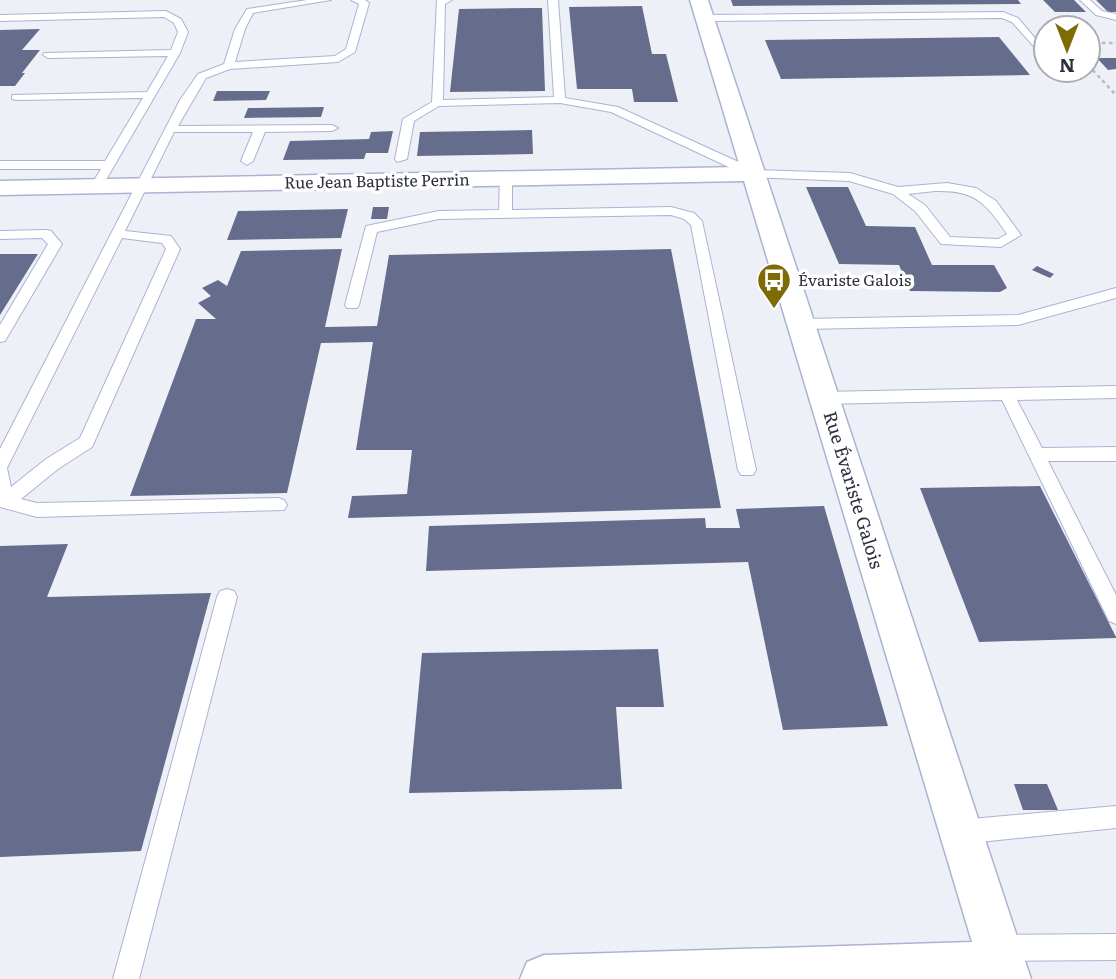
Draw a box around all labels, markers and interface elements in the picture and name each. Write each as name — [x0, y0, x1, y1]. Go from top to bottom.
north arrow — [1032, 14, 1102, 84]
text: N — [1059, 53, 1075, 81]
street label: Rue Jean Baptiste Perrin — [284, 166, 470, 194]
bus stop icon: Évariste Galois — [755, 261, 793, 310]
place label: Évariste Galois — [798, 267, 911, 291]
street label: Rue Évariste Galois — [818, 407, 891, 572]

